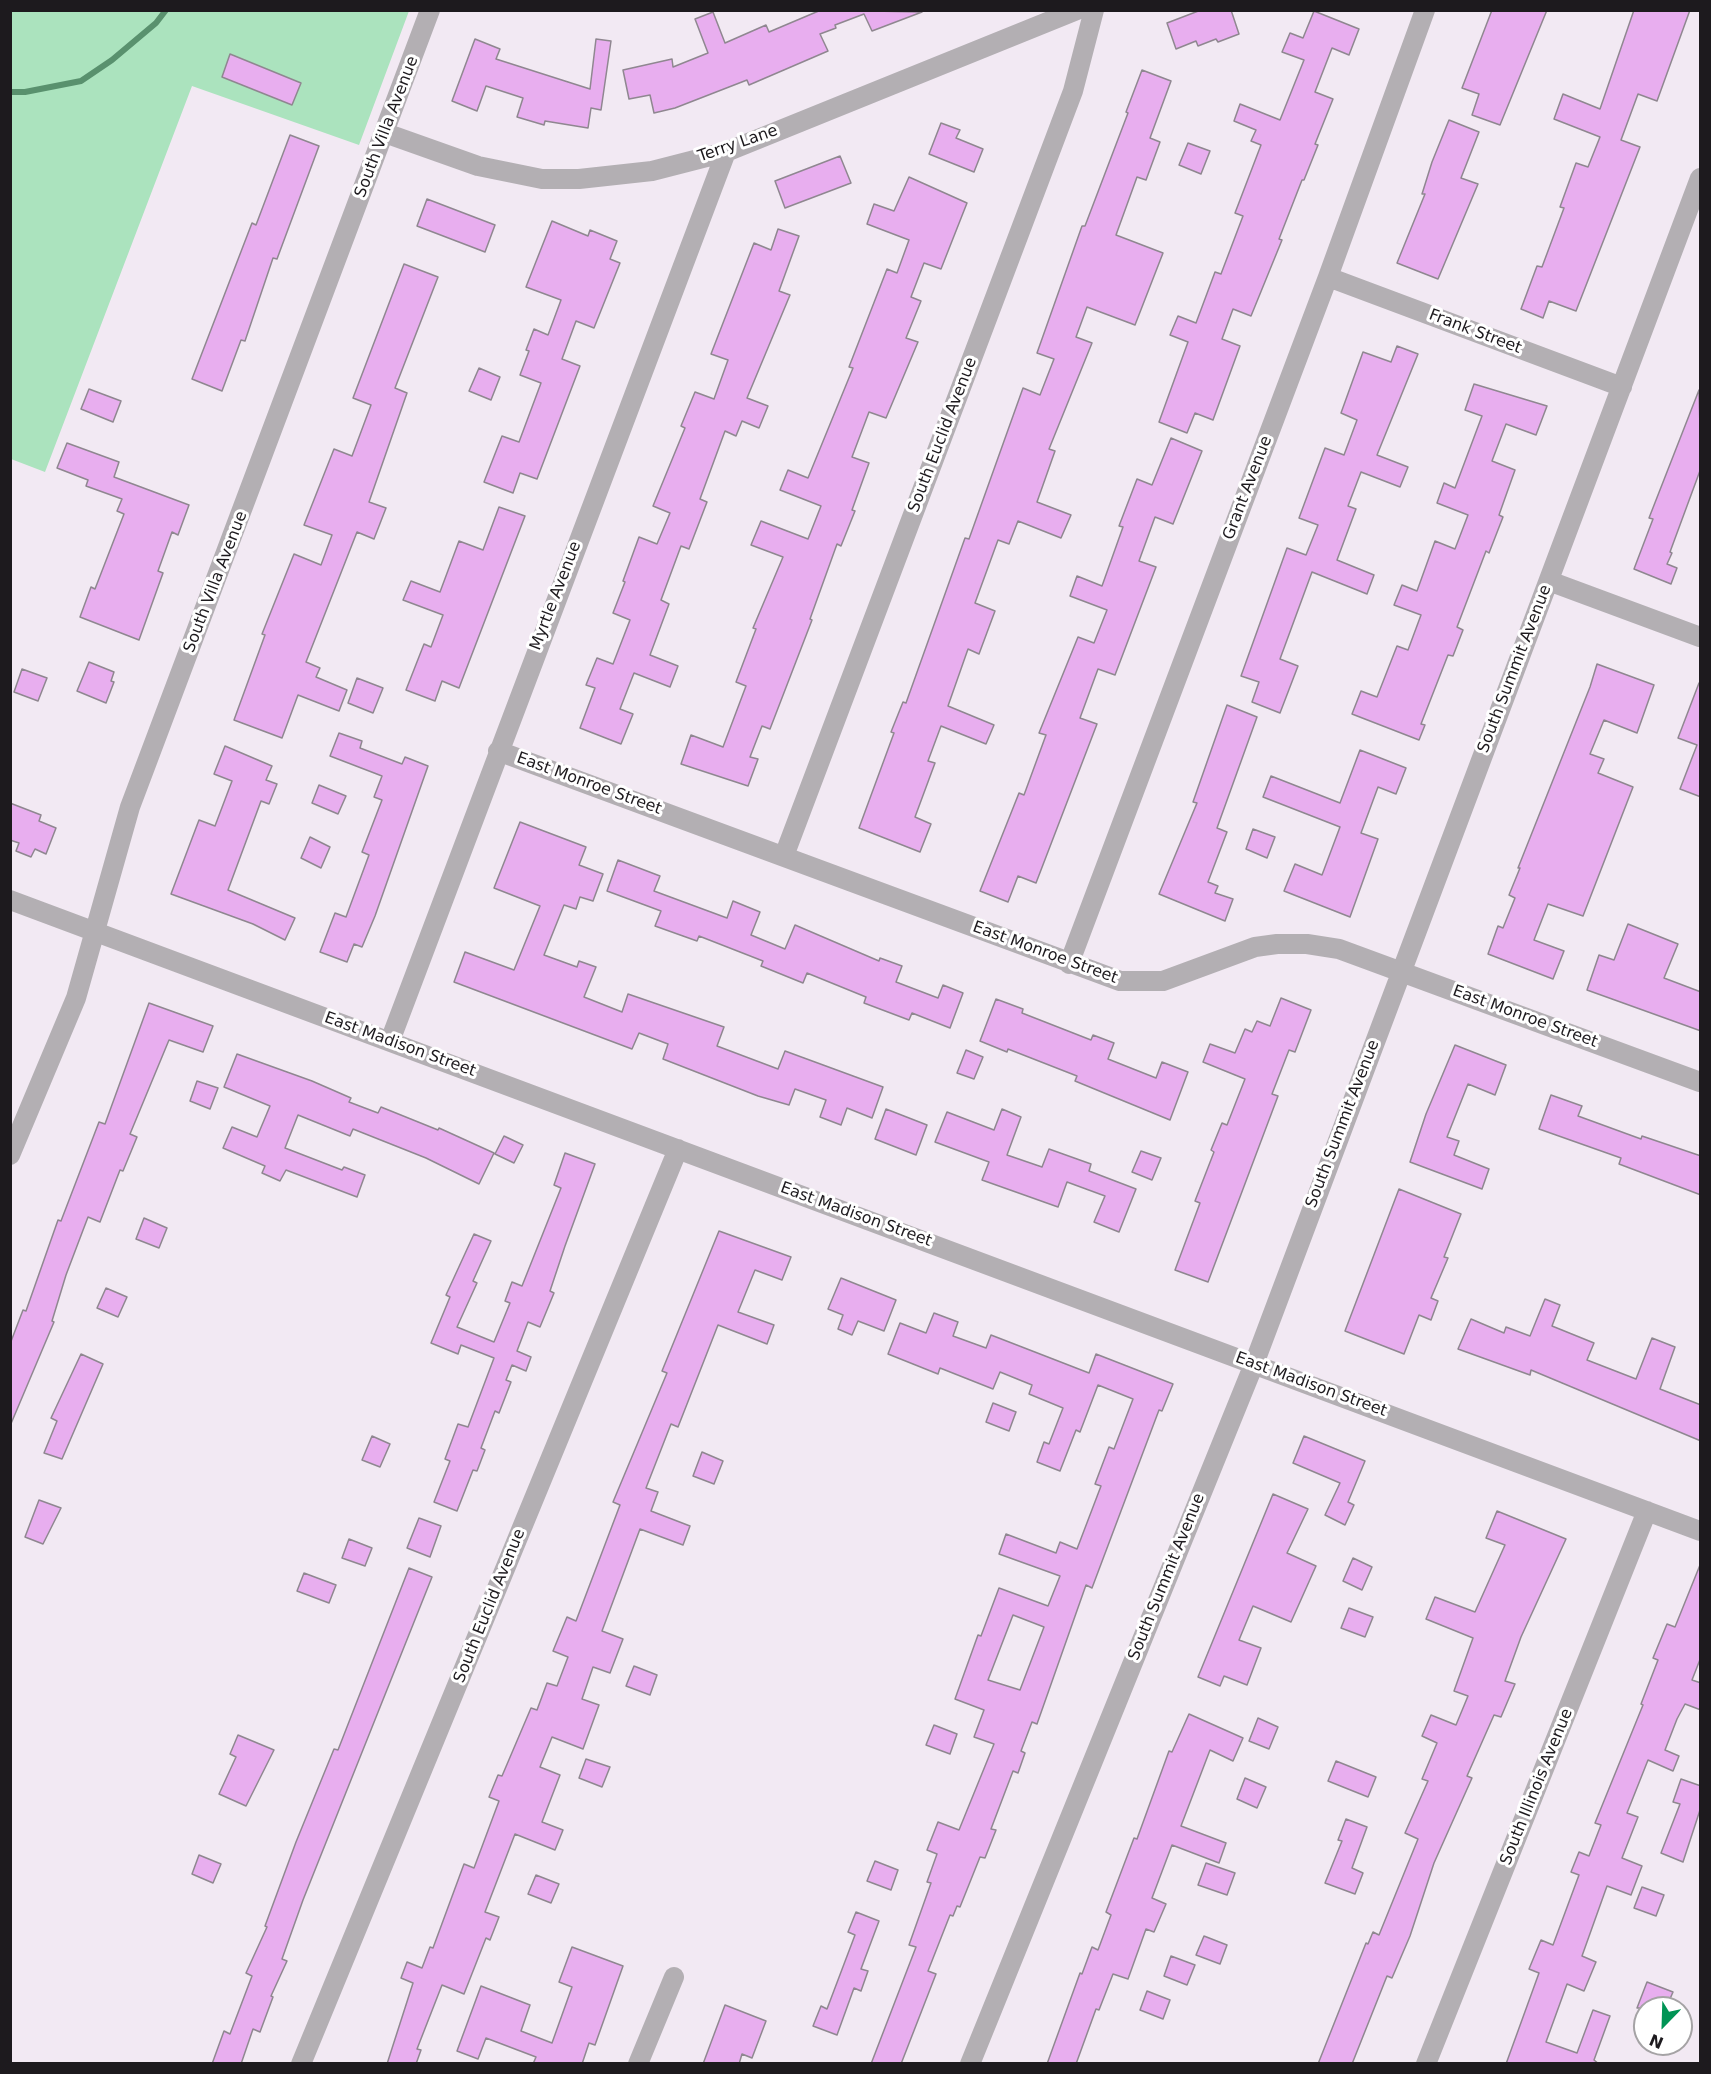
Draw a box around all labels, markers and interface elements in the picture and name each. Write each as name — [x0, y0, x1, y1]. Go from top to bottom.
street label: South Villa Avenue — [351, 54, 423, 200]
street label: Terry Lane — [696, 121, 780, 167]
street label: Frank Street — [1426, 306, 1524, 358]
street label: South Euclid Avenue — [905, 355, 981, 515]
street label: Grant Avenue — [1219, 433, 1277, 543]
street label: South Villa Avenue — [180, 509, 252, 655]
street label: Myrtle Avenue — [526, 539, 586, 653]
street label: South Summit Avenue — [1474, 582, 1556, 756]
street label: East Monroe Street — [514, 749, 664, 819]
street label: East Monroe Street — [970, 918, 1120, 988]
street label: East Monroe Street — [1450, 982, 1600, 1052]
street label: East Madison Street — [322, 1009, 478, 1081]
street label: South Summit Avenue — [1302, 1037, 1384, 1211]
street label: East Madison Street — [778, 1179, 934, 1251]
street label: East Madison Street — [1233, 1349, 1389, 1421]
street label: South Summit Avenue — [1125, 1491, 1209, 1663]
street label: South Euclid Avenue — [450, 1526, 530, 1686]
street label: South Illinois Avenue — [1497, 1706, 1577, 1868]
north arrow — [1633, 1996, 1693, 2056]
text: N — [1647, 2030, 1666, 2053]

